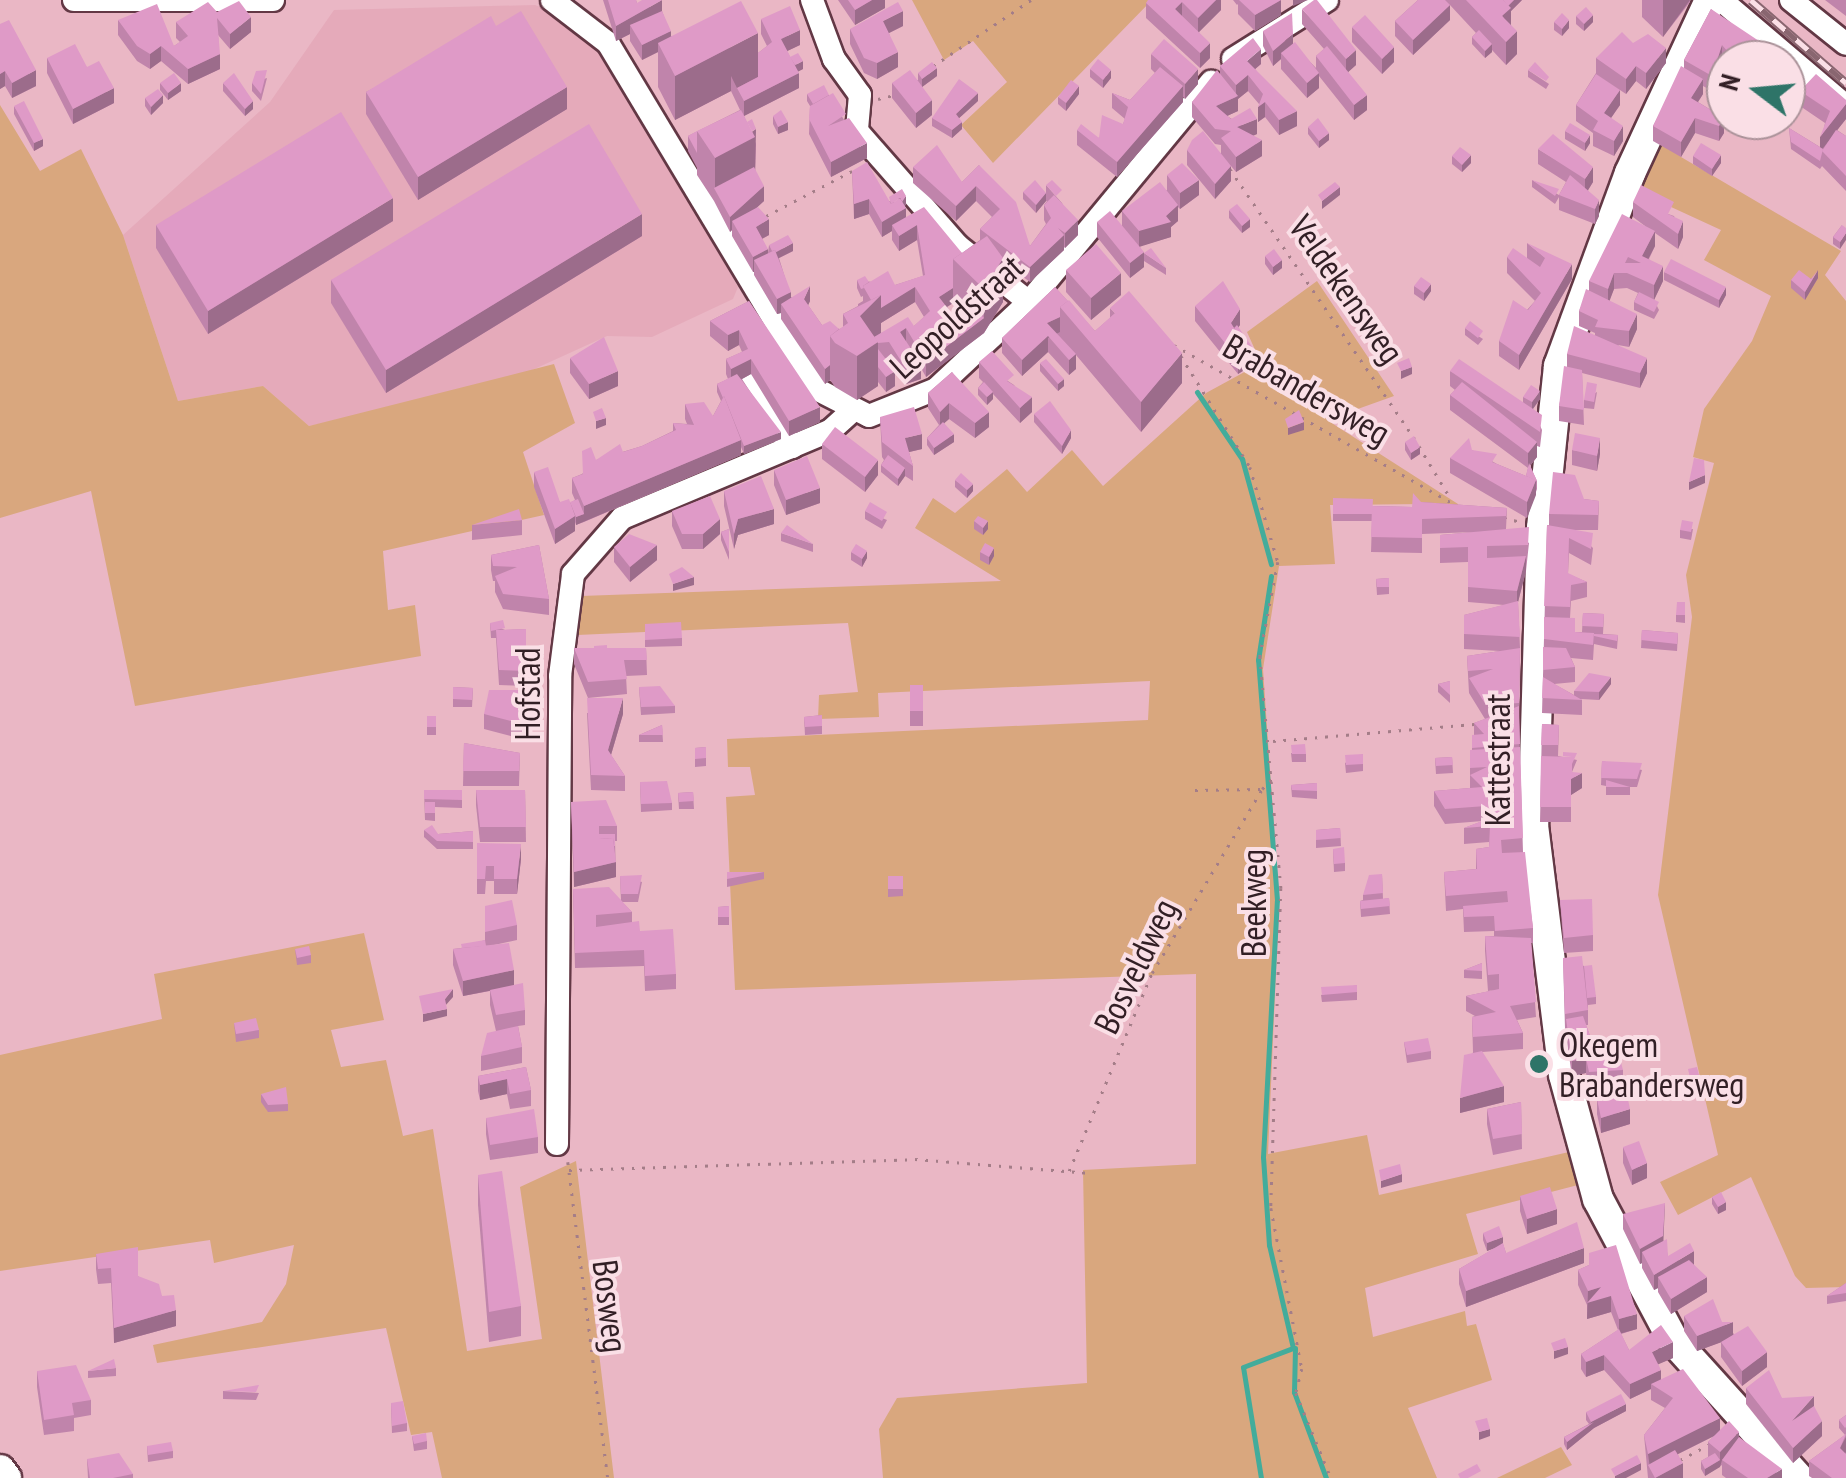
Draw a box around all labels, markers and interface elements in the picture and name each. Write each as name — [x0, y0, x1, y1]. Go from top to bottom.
north arrow — [1706, 40, 1806, 140]
text: N — [1709, 70, 1748, 95]
street label: Veldekensweg — [1281, 207, 1413, 371]
street label: Leopoldstraat — [881, 245, 1031, 387]
street label: Brabandersweg — [1216, 324, 1398, 454]
street label: Hofstad — [506, 647, 548, 741]
street label: Kattestraat — [1476, 694, 1518, 826]
street label: Beekweg — [1232, 849, 1274, 957]
street label: Bosveldweg — [1084, 892, 1186, 1040]
place label: Okegem Brabandersweg — [1559, 1023, 1744, 1105]
marker: Okegem Brabandersweg — [1528, 1053, 1550, 1075]
street label: Bosweg — [584, 1257, 638, 1355]

